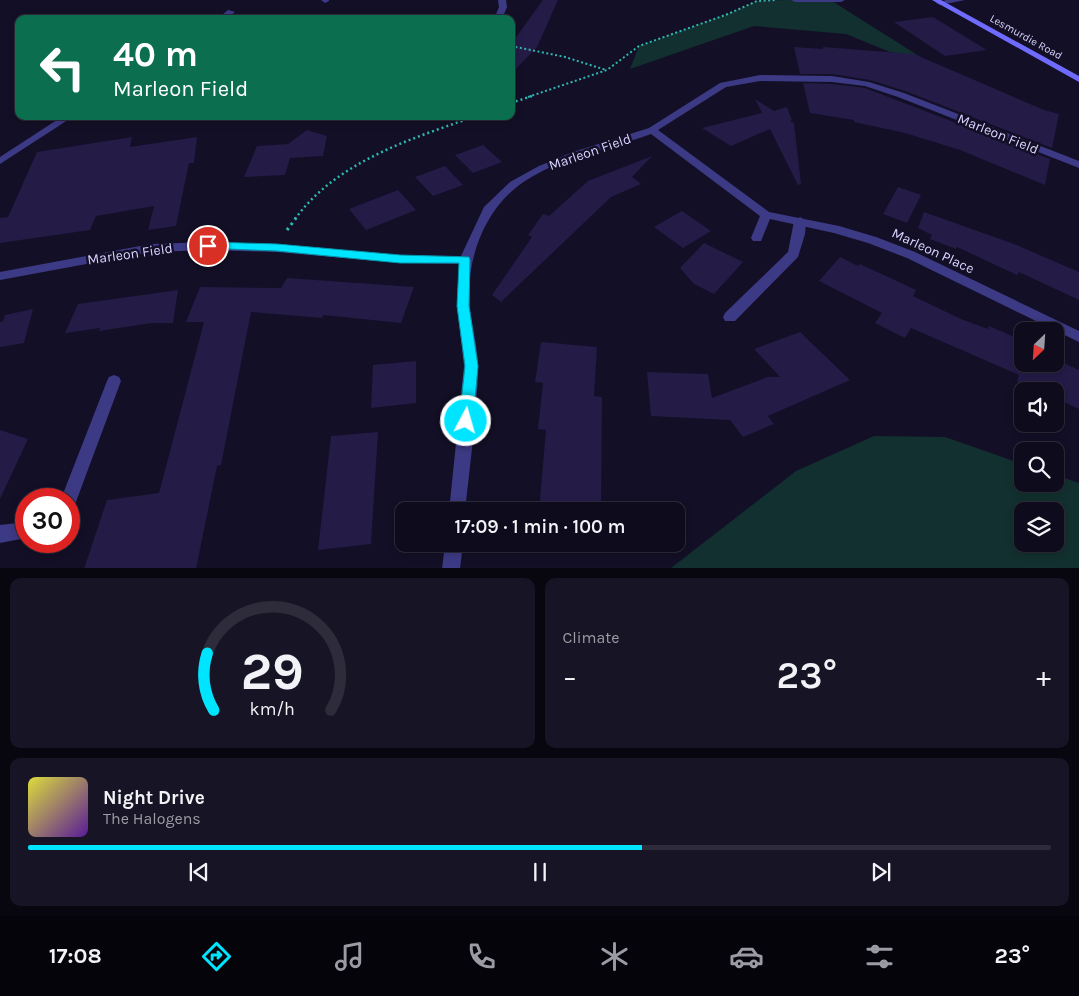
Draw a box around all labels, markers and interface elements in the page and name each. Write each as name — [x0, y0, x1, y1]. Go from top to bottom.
street label: Lesmurdie Road — [987, 12, 1065, 62]
text: 40 m — [113, 34, 198, 75]
icon: left — [30, 35, 95, 100]
text: Marleon Field — [113, 76, 248, 102]
street label: Marleon Field — [955, 110, 1041, 158]
street label: Marleon Field — [547, 130, 633, 174]
street label: Marleon Place — [889, 224, 977, 278]
pin — [187, 225, 229, 267]
icon: arrive — [194, 232, 222, 260]
street label: Marleon Field — [86, 240, 174, 268]
north arrow — [1014, 322, 1064, 372]
map controls — [1014, 322, 1064, 552]
button: sound — [1014, 382, 1064, 432]
position arrow — [439, 394, 491, 446]
button: search — [1014, 442, 1064, 492]
speed limit sign: 30 — [15, 488, 80, 553]
button: layers — [1014, 502, 1064, 552]
text: 17:09 · 1 min · 100 m — [455, 516, 625, 538]
text: Climate — [563, 628, 620, 647]
text: 29 — [241, 641, 304, 702]
text: 23° — [777, 653, 837, 698]
text: − — [563, 660, 577, 693]
text: + — [1036, 660, 1051, 693]
text: km/h — [250, 699, 295, 720]
text: Night Drive — [103, 787, 205, 809]
text: The Halogens — [103, 809, 201, 828]
icon: previous — [185, 858, 213, 886]
icon: pause — [526, 858, 554, 886]
icon: next — [867, 858, 895, 886]
icon: directions — [199, 939, 234, 974]
icon: music — [332, 939, 367, 974]
icon: phone — [464, 939, 499, 974]
icon: climate — [597, 939, 632, 974]
icon: car — [729, 939, 764, 974]
icon: filters — [862, 939, 897, 974]
text: 17:08 — [49, 943, 102, 969]
text: 23° — [995, 943, 1030, 969]

